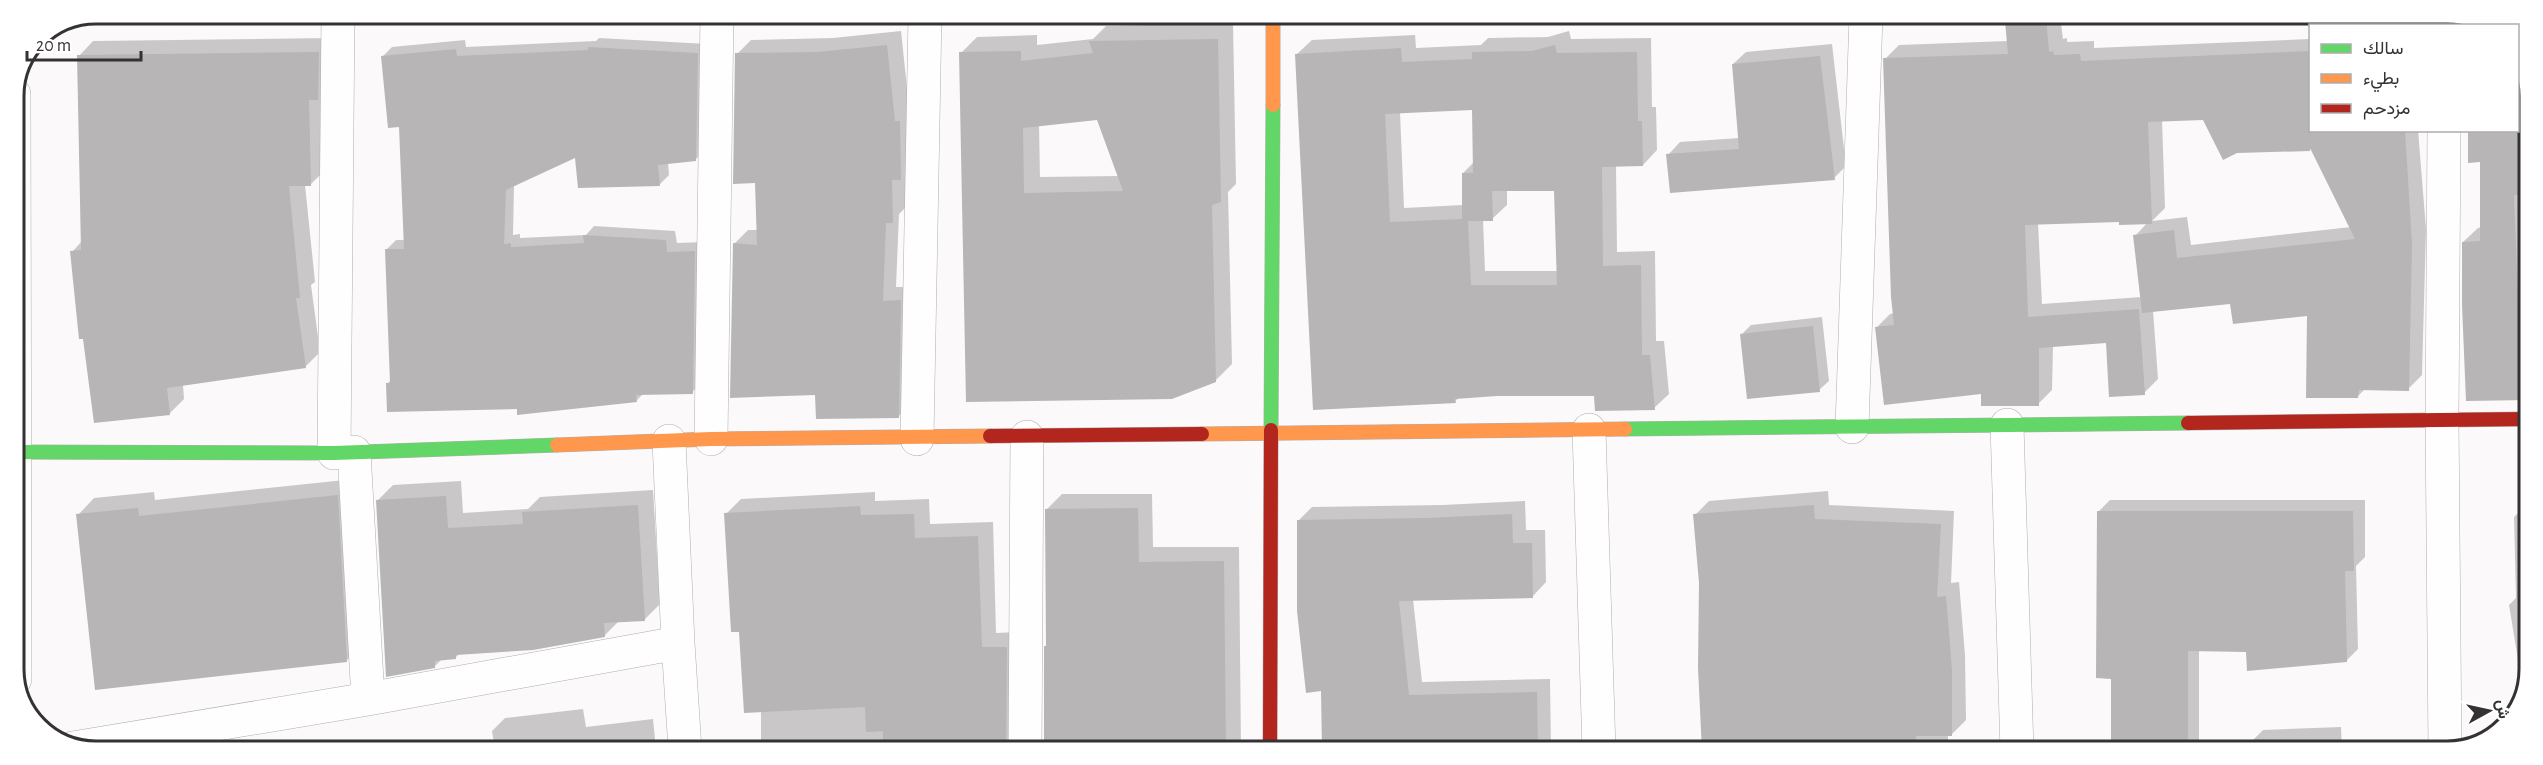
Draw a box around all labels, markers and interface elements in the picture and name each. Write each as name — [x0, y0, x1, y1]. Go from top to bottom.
scale bar — [27, 24, 141, 62]
legend — [2309, 24, 2519, 132]
text: 20 m — [36, 37, 71, 55]
text: سالك — [2363, 40, 2403, 58]
text: بطيء — [2363, 70, 2399, 93]
text: مزدحم — [2363, 100, 2410, 120]
north arrow — [2459, 681, 2519, 741]
text: ش — [2493, 698, 2512, 720]

